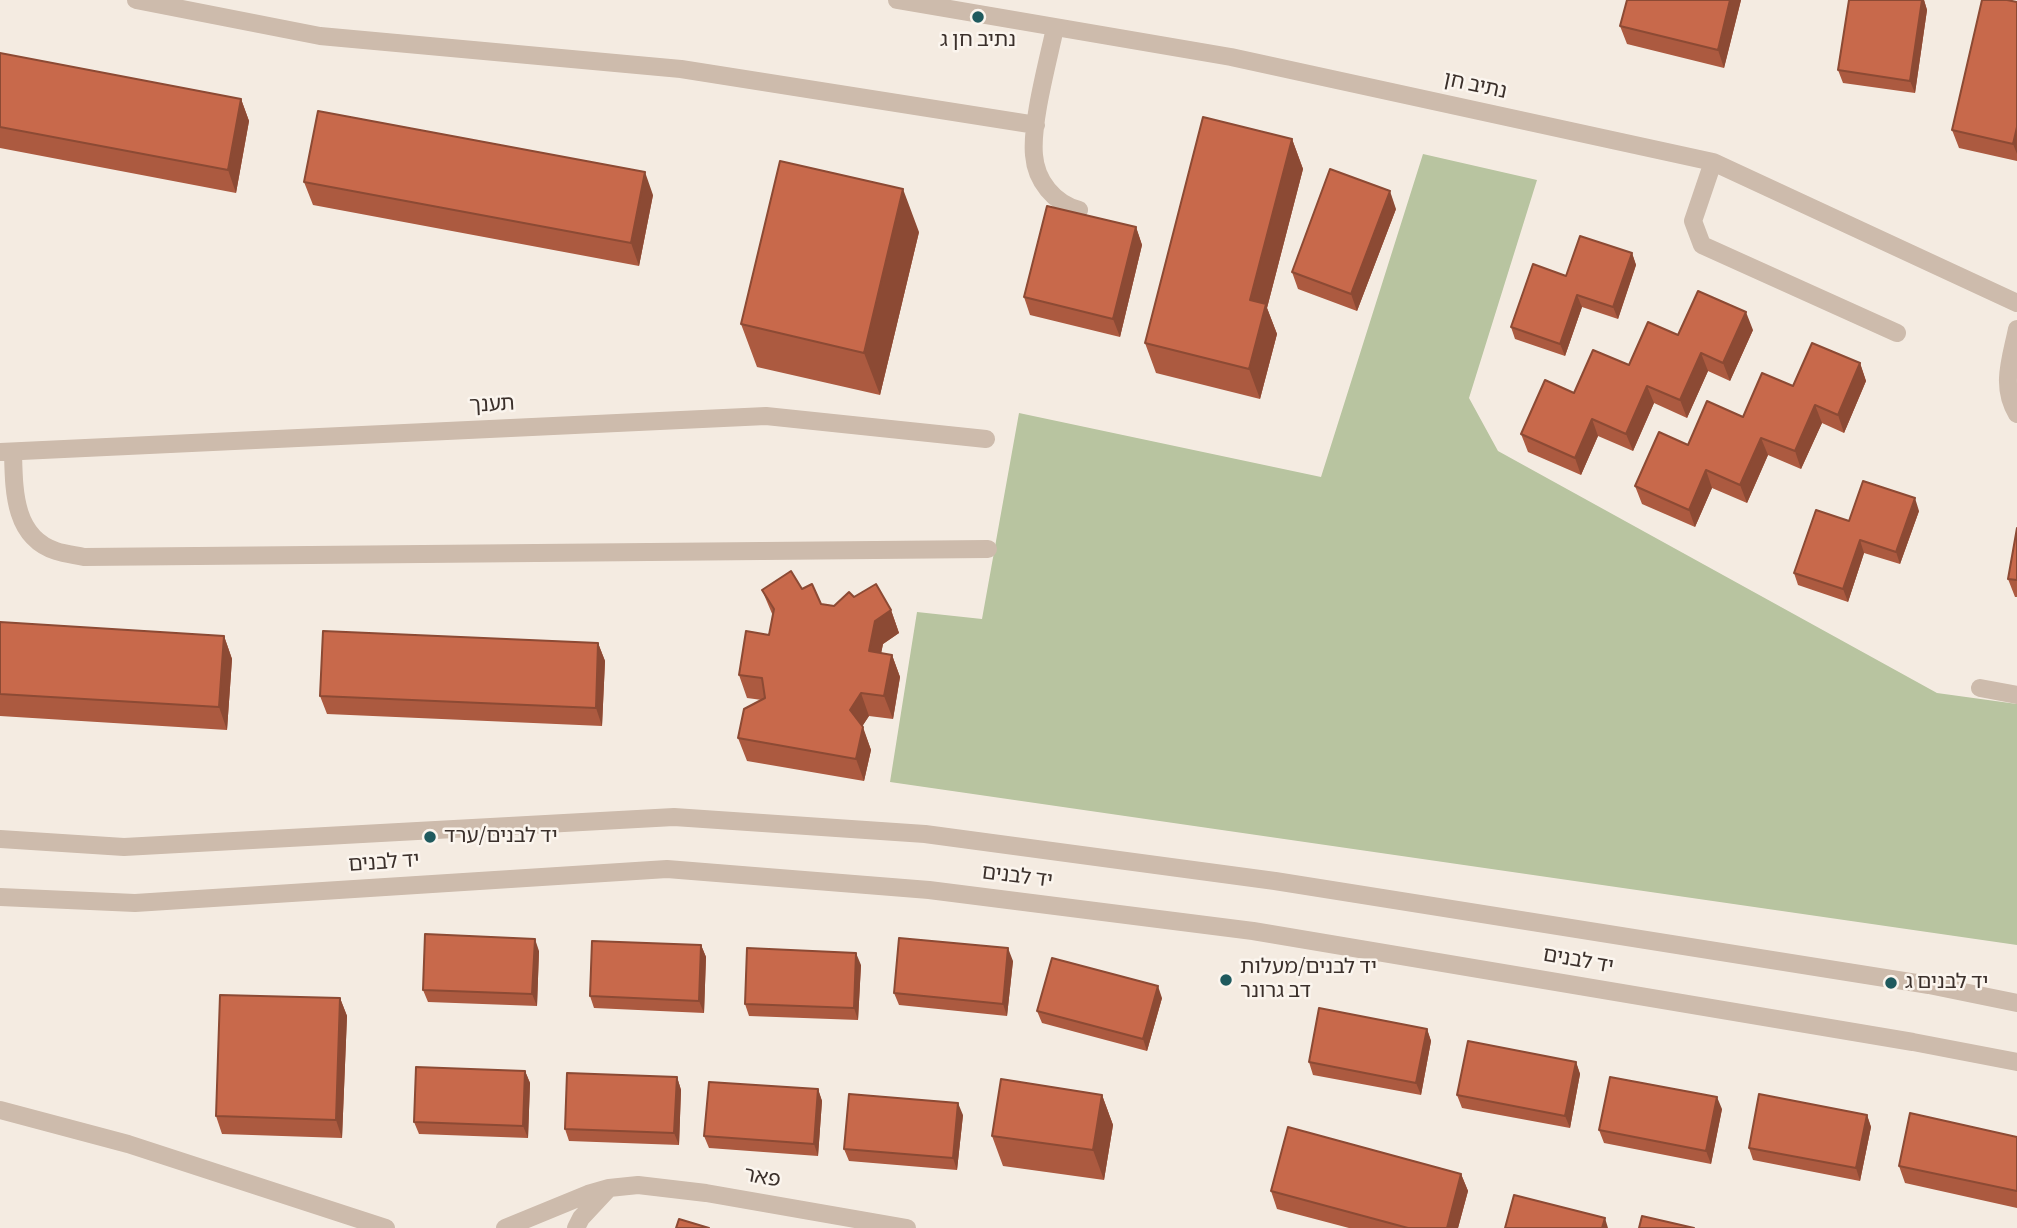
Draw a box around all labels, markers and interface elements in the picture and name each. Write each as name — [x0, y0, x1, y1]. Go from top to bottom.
marker: נתיב חן ג — [970, 9, 986, 25]
place label: נתיב חן ג — [940, 28, 1016, 54]
street label: נתיב חן — [1441, 68, 1509, 106]
street label: תענך — [469, 392, 515, 420]
place label: יד לבנים/ערד — [444, 824, 558, 850]
marker: יד לבנים/ערד — [422, 829, 438, 845]
street label: יד לבנים — [347, 849, 421, 879]
street label: יד לבנים — [980, 861, 1054, 895]
street label: יד לבנים — [1541, 943, 1615, 981]
place label: יד לבנים/מעלות דב גרונר — [1240, 955, 1377, 1005]
place label: יד לבנים ג — [1905, 970, 1989, 996]
marker: יד לבנים/מעלות דב גרונר — [1218, 972, 1234, 988]
marker: יד לבנים ג — [1883, 975, 1899, 991]
street label: פאר — [742, 1163, 782, 1195]

